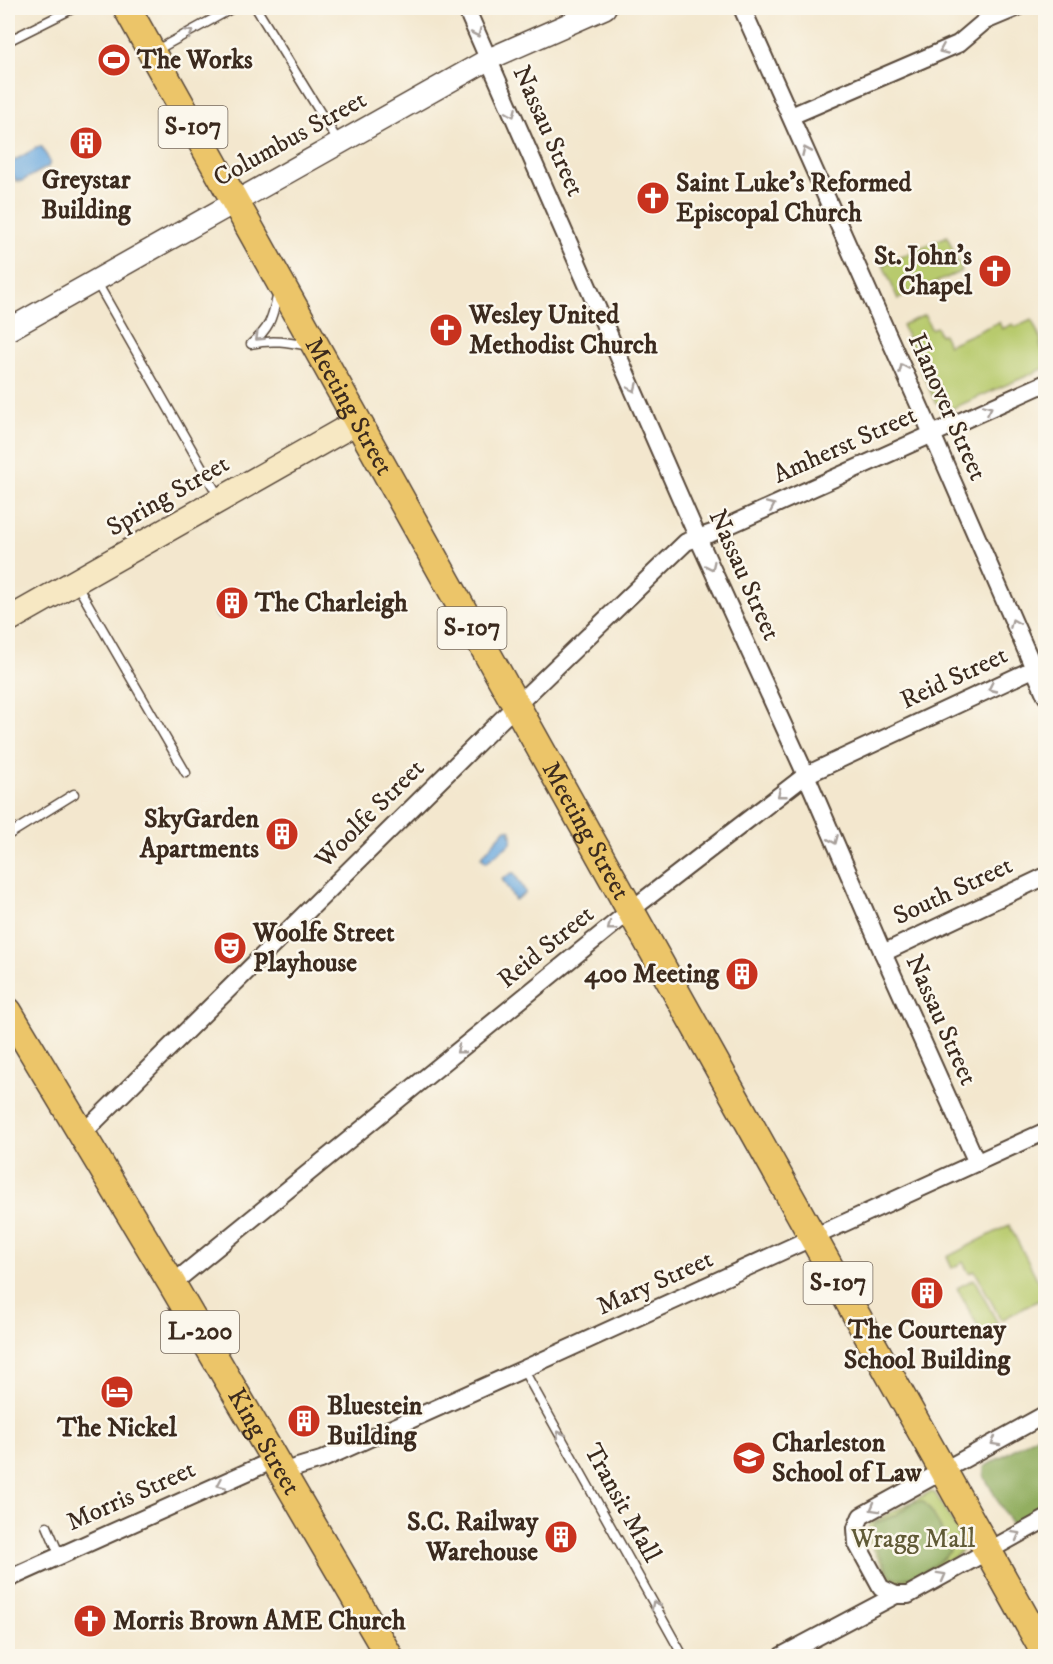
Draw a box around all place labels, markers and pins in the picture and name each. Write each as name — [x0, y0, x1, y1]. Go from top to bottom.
sports icon: The Works — [96, 42, 132, 78]
place label: The Works — [136, 44, 253, 77]
building icon: Greystar Building — [68, 125, 104, 161]
place label: Greystar Building — [41, 164, 132, 227]
place label: Saint Luke's Reformed Episcopal Church — [676, 167, 913, 230]
church icon: Saint Luke's Reformed Episcopal Church — [635, 180, 671, 216]
place label: St. John's Chapel — [874, 240, 973, 303]
church icon: St. John's Chapel — [977, 253, 1013, 289]
place label: Wesley United Methodist Church — [468, 299, 658, 362]
church icon: Wesley United Methodist Church — [428, 312, 464, 348]
building icon: The Charleigh — [214, 585, 250, 621]
place label: The Charleigh — [254, 587, 408, 620]
place label: SkyGarden Apartments — [139, 803, 259, 866]
building icon: SkyGarden Apartments — [264, 816, 300, 852]
place label: Woolfe Street Playhouse — [252, 917, 395, 980]
theatre icon: Woolfe Street Playhouse — [212, 930, 248, 966]
building icon: 400 Meeting — [724, 956, 760, 992]
place label: 400 Meeting — [584, 958, 720, 991]
building icon: The Courtenay School Building — [909, 1275, 945, 1311]
place label: The Courtenay School Building — [844, 1314, 1012, 1377]
hotel icon: The Nickel — [99, 1374, 135, 1410]
place label: Bluestein Building — [327, 1390, 423, 1453]
building icon: Bluestein Building — [286, 1403, 322, 1439]
place label: The Nickel — [56, 1412, 178, 1445]
place label: Charleston School of Law — [772, 1427, 922, 1490]
school or university icon: Charleston School of Law — [731, 1440, 767, 1476]
place label: S.C. Railway Warehouse — [407, 1506, 539, 1569]
building icon: S.C. Railway Warehouse — [543, 1519, 579, 1555]
church icon: Morris Brown AME Church — [72, 1603, 108, 1639]
place label: Morris Brown AME Church — [113, 1605, 406, 1638]

